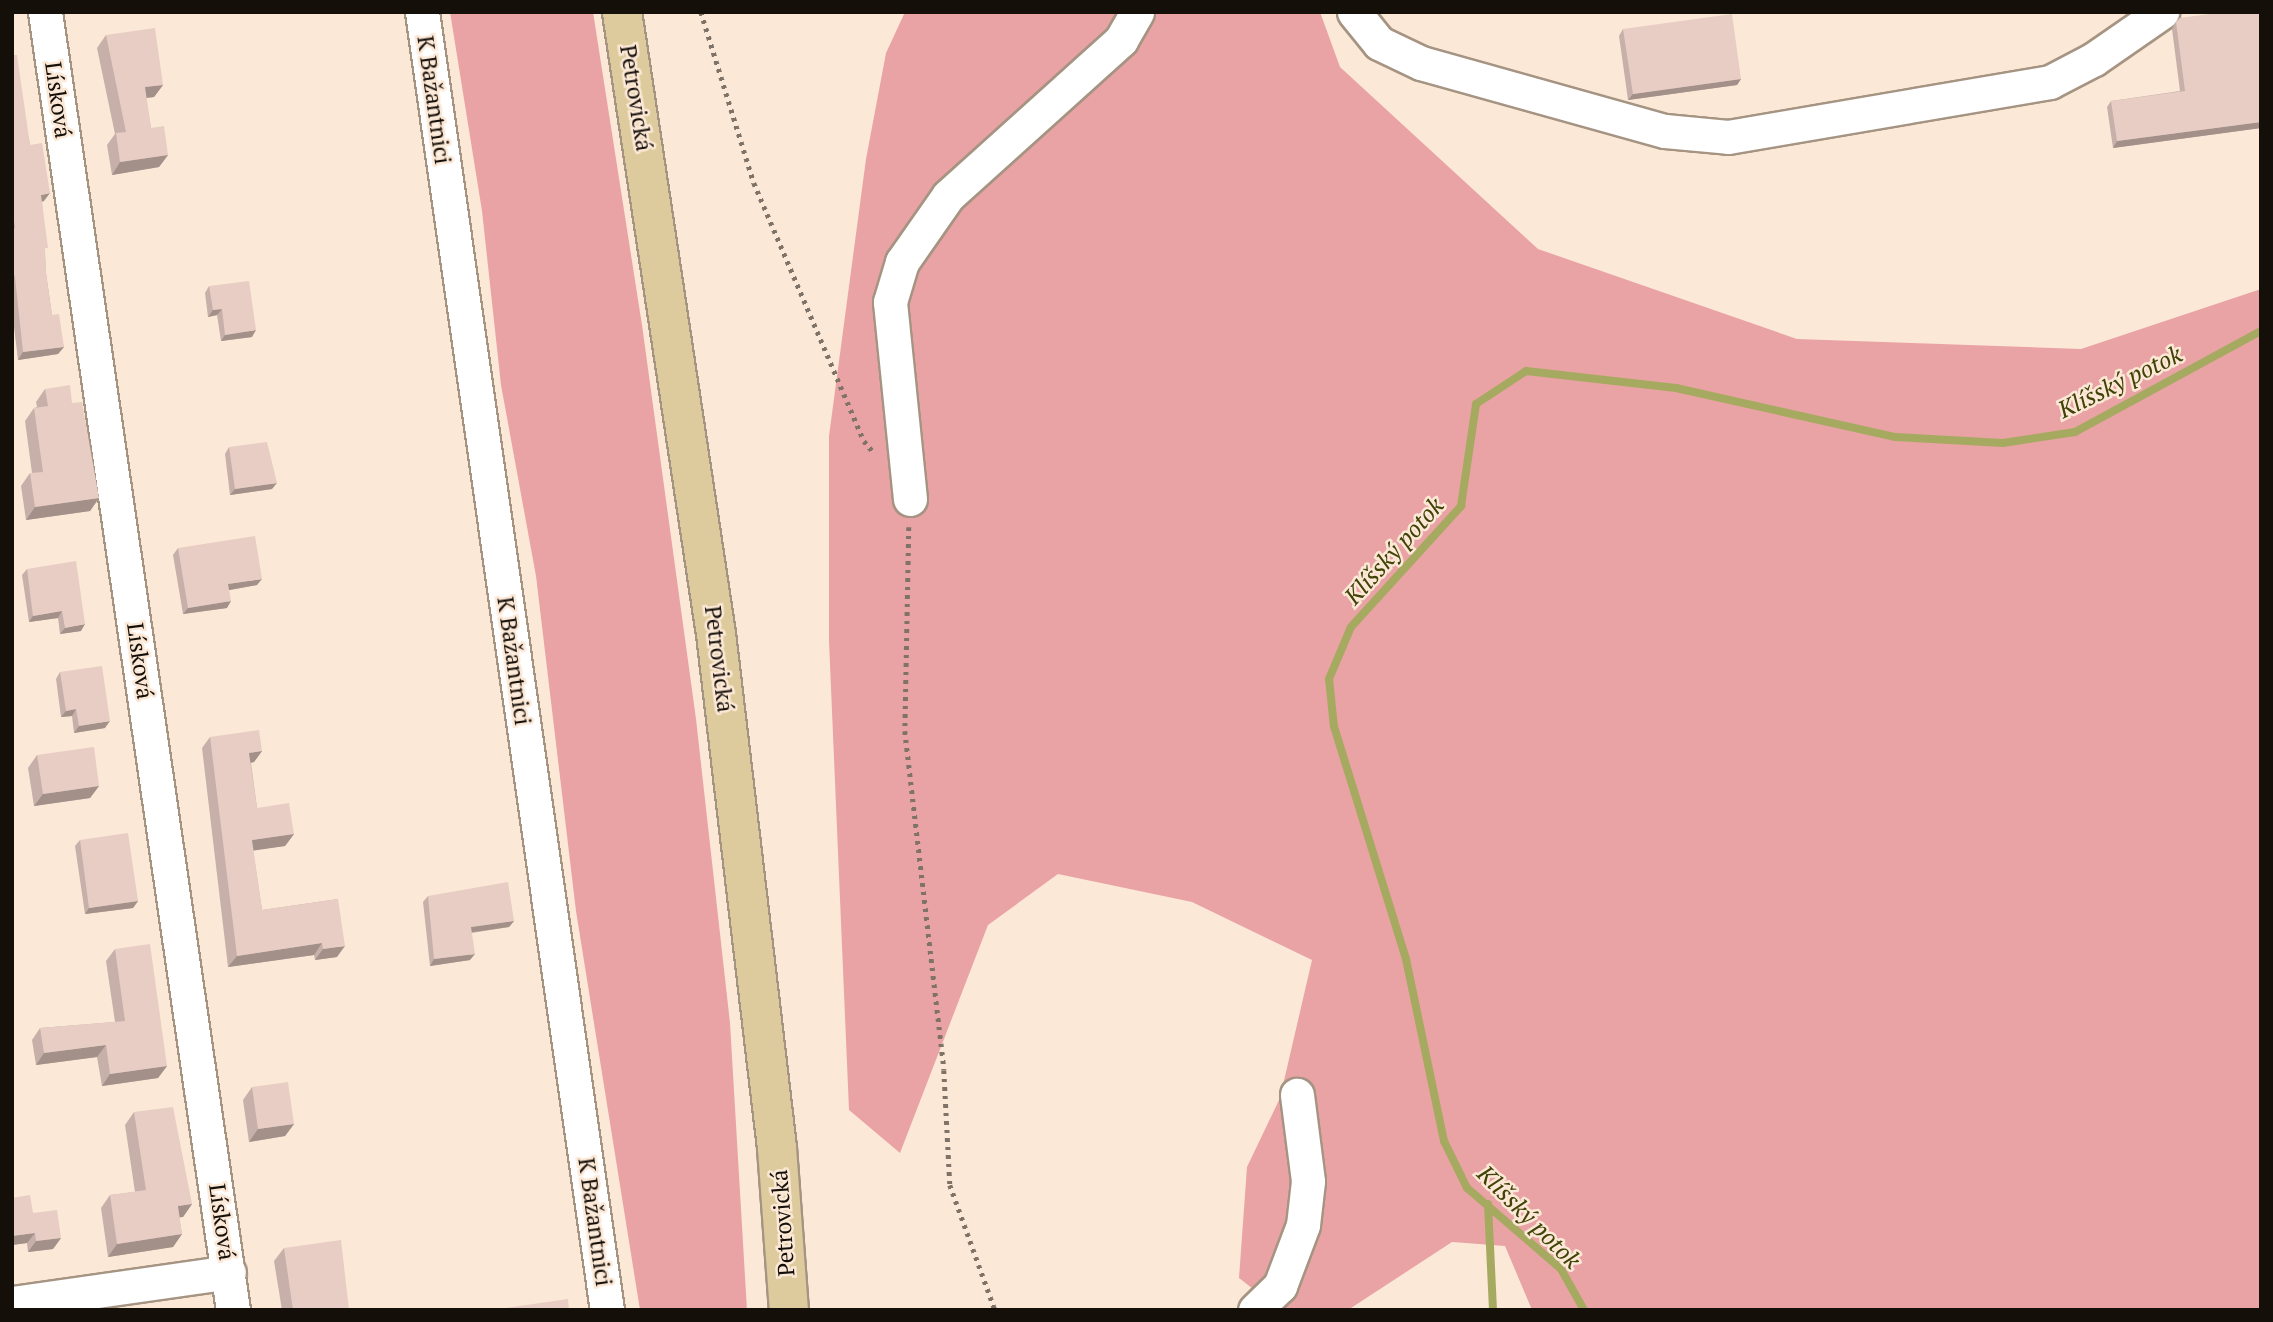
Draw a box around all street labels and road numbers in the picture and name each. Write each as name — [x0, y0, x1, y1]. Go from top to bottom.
street label: K Bažantnici — [411, 34, 457, 166]
street label: Petrovická — [614, 43, 658, 153]
street label: Lísková — [39, 60, 77, 140]
street label: K Bažantnici — [491, 595, 537, 727]
street label: Petrovická — [699, 604, 739, 714]
street label: Lísková — [121, 621, 159, 701]
street label: K Bažantnici — [572, 1156, 618, 1288]
street label: Petrovická — [766, 1169, 800, 1277]
street label: Lísková — [203, 1182, 241, 1262]

